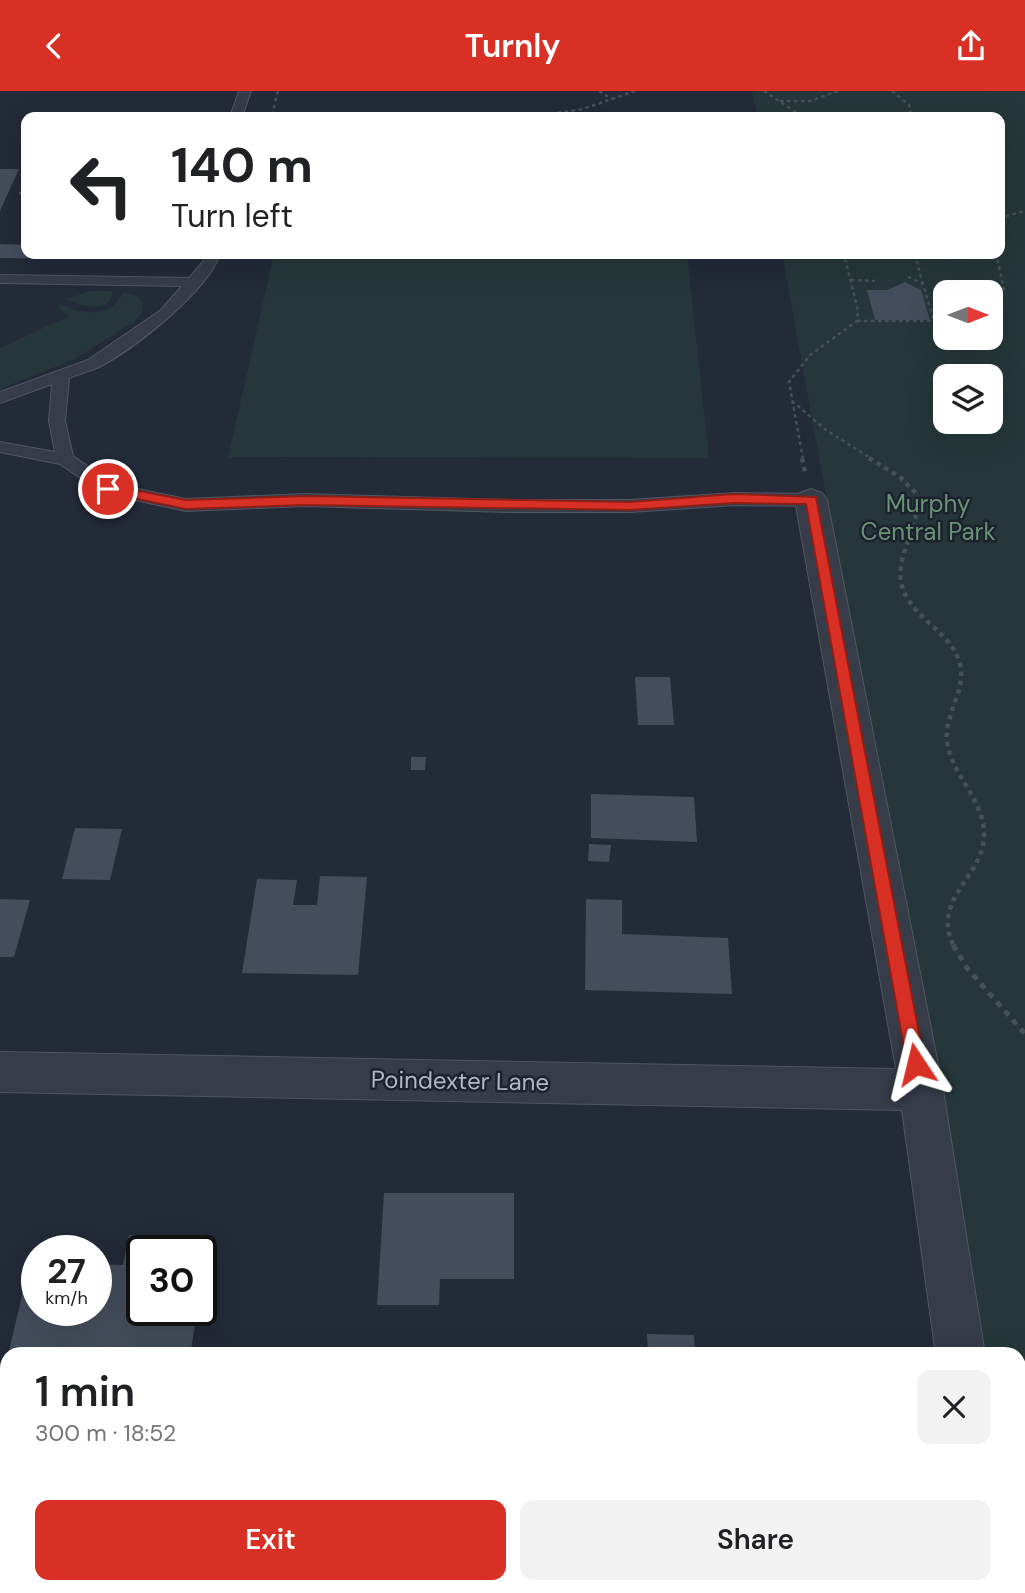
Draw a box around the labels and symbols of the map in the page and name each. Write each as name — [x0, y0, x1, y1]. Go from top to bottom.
north arrow — [933, 280, 1003, 350]
pin — [78, 459, 138, 519]
park label: Murphy Central Park — [860, 488, 996, 547]
position arrow — [879, 1027, 953, 1101]
street label: Poindexter Lane — [371, 1063, 549, 1098]
speed limit sign: 30 — [126, 1235, 217, 1326]

